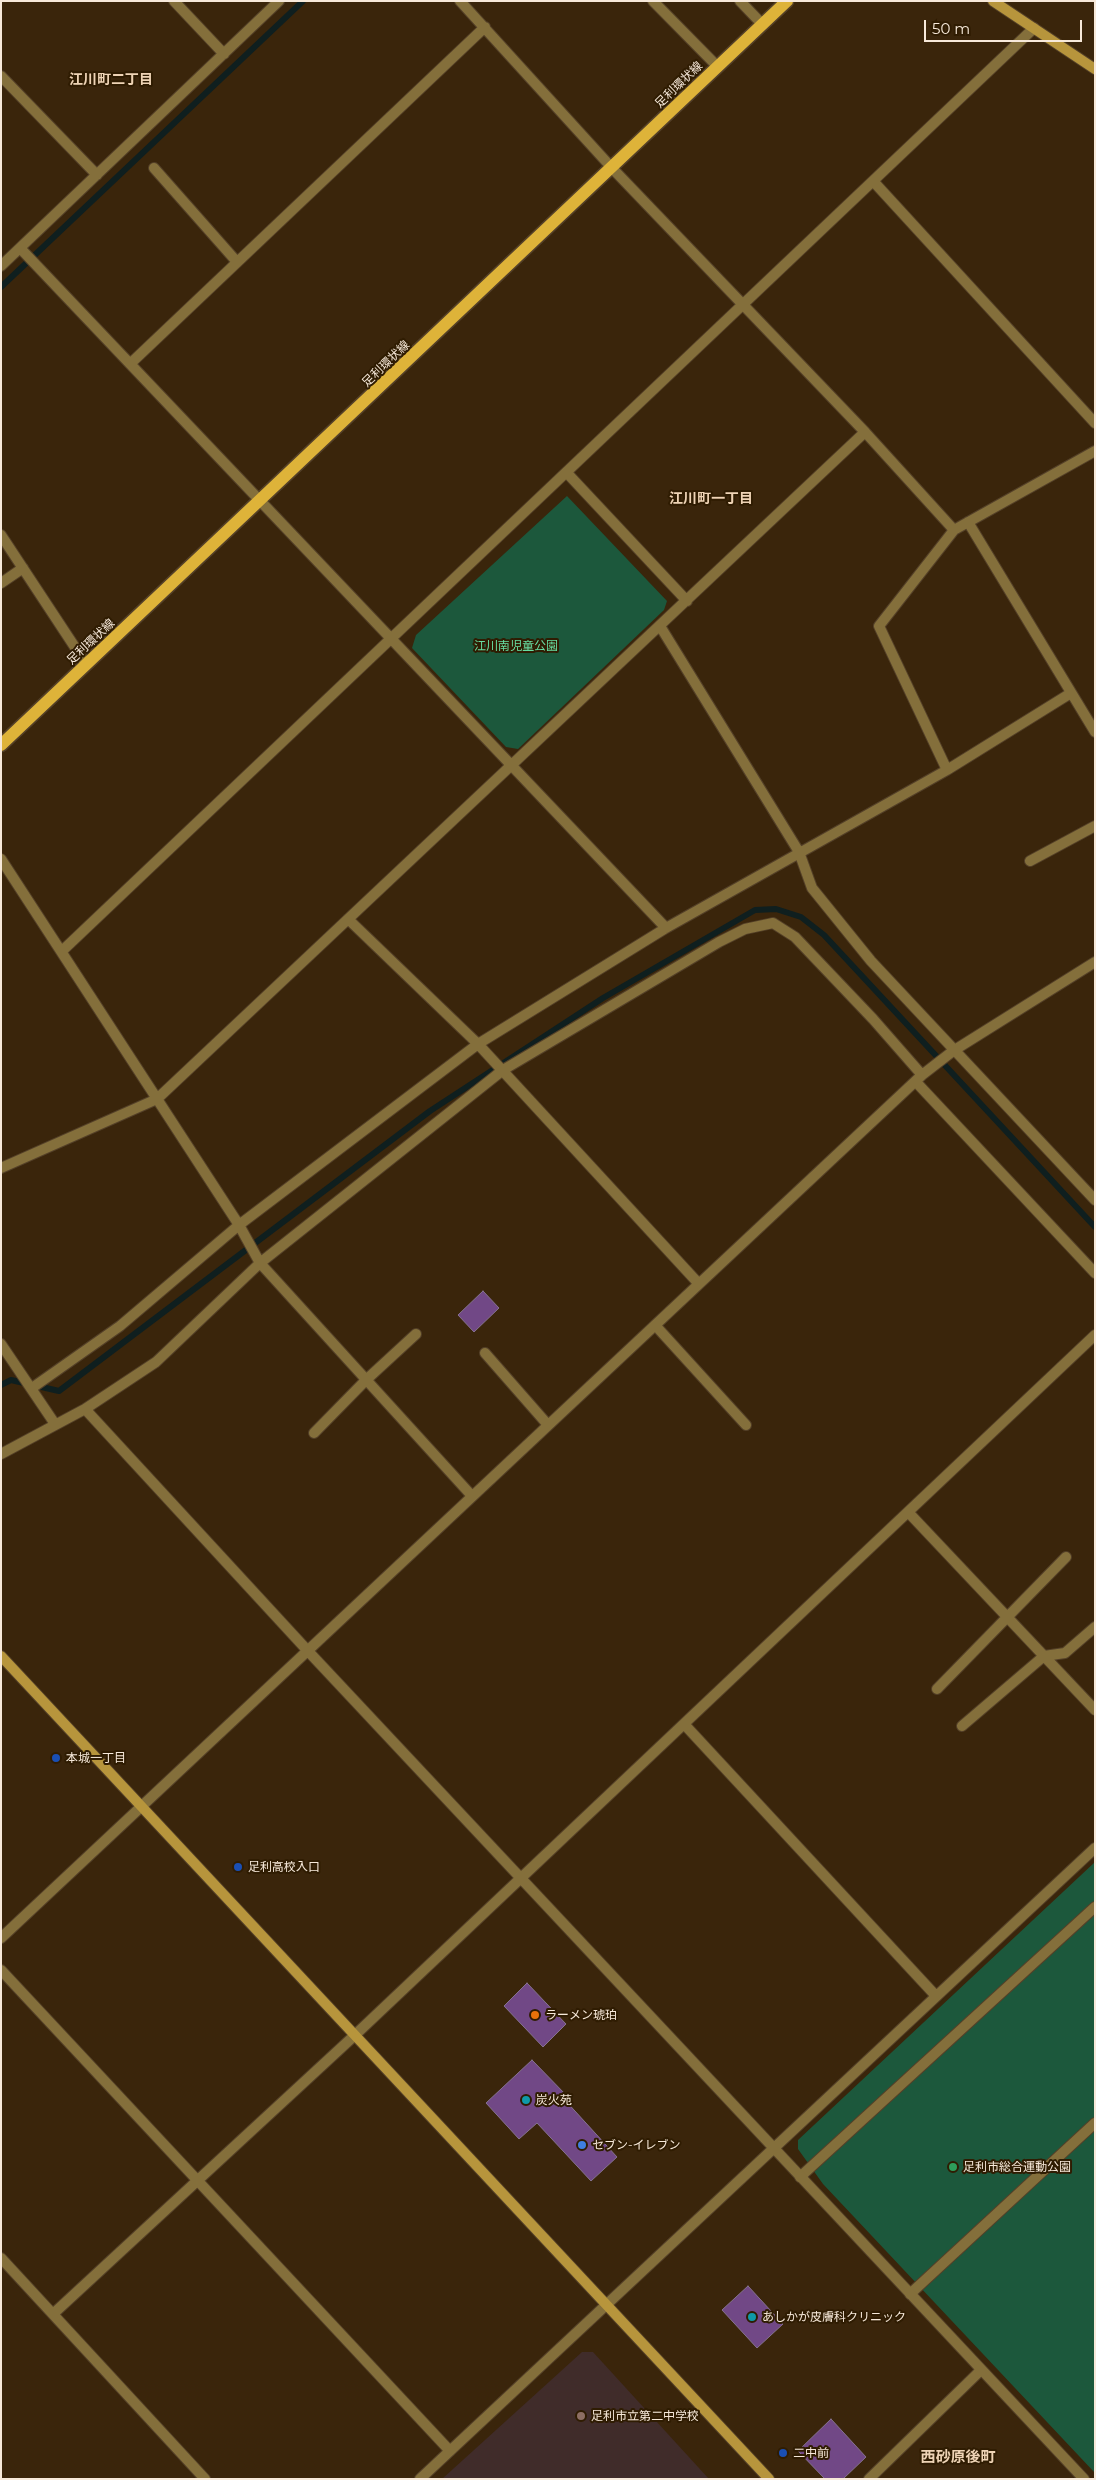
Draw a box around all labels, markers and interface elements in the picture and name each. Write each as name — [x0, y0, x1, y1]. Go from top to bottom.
scale bar — [926, 10, 1084, 42]
text: 50 m — [932, 19, 970, 38]
street label: 足利環状線 — [652, 59, 706, 111]
district label: 江川町二丁目 — [69, 72, 153, 88]
street label: 足利環状線 — [359, 338, 413, 390]
district label: 江川町一丁目 — [669, 491, 753, 507]
street label: 足利環状線 — [64, 616, 118, 668]
park label: 江川南児童公園 — [474, 639, 558, 653]
place label: 本城一丁目 — [66, 1751, 126, 1765]
marker: 本城一丁目 — [50, 1752, 62, 1764]
place label: 足利高校入口 — [248, 1860, 320, 1874]
marker: 足利高校入口 — [232, 1861, 244, 1873]
place label: ラーメン琥珀 — [545, 2008, 617, 2022]
marker: ラーメン琥珀 — [529, 2009, 541, 2021]
place label: 炭火苑 — [536, 2093, 572, 2107]
marker: 炭火苑 — [520, 2094, 532, 2106]
place label: セブン-イレブン — [592, 2138, 681, 2152]
marker: セブン-イレブン — [576, 2139, 588, 2151]
place label: 足利市総合運動公園 — [963, 2160, 1071, 2174]
marker: 足利市総合運動公園 — [947, 2161, 959, 2173]
place label: あしかが皮膚科クリニック — [762, 2310, 906, 2324]
marker: あしかが皮膚科クリニック — [746, 2311, 758, 2323]
place label: 足利市立第二中学校 — [591, 2409, 699, 2423]
marker: 足利市立第二中学校 — [575, 2410, 587, 2422]
place label: 二中前 — [793, 2446, 829, 2460]
marker: 二中前 — [777, 2447, 789, 2459]
district label: 西砂原後町 — [921, 2449, 995, 2467]

